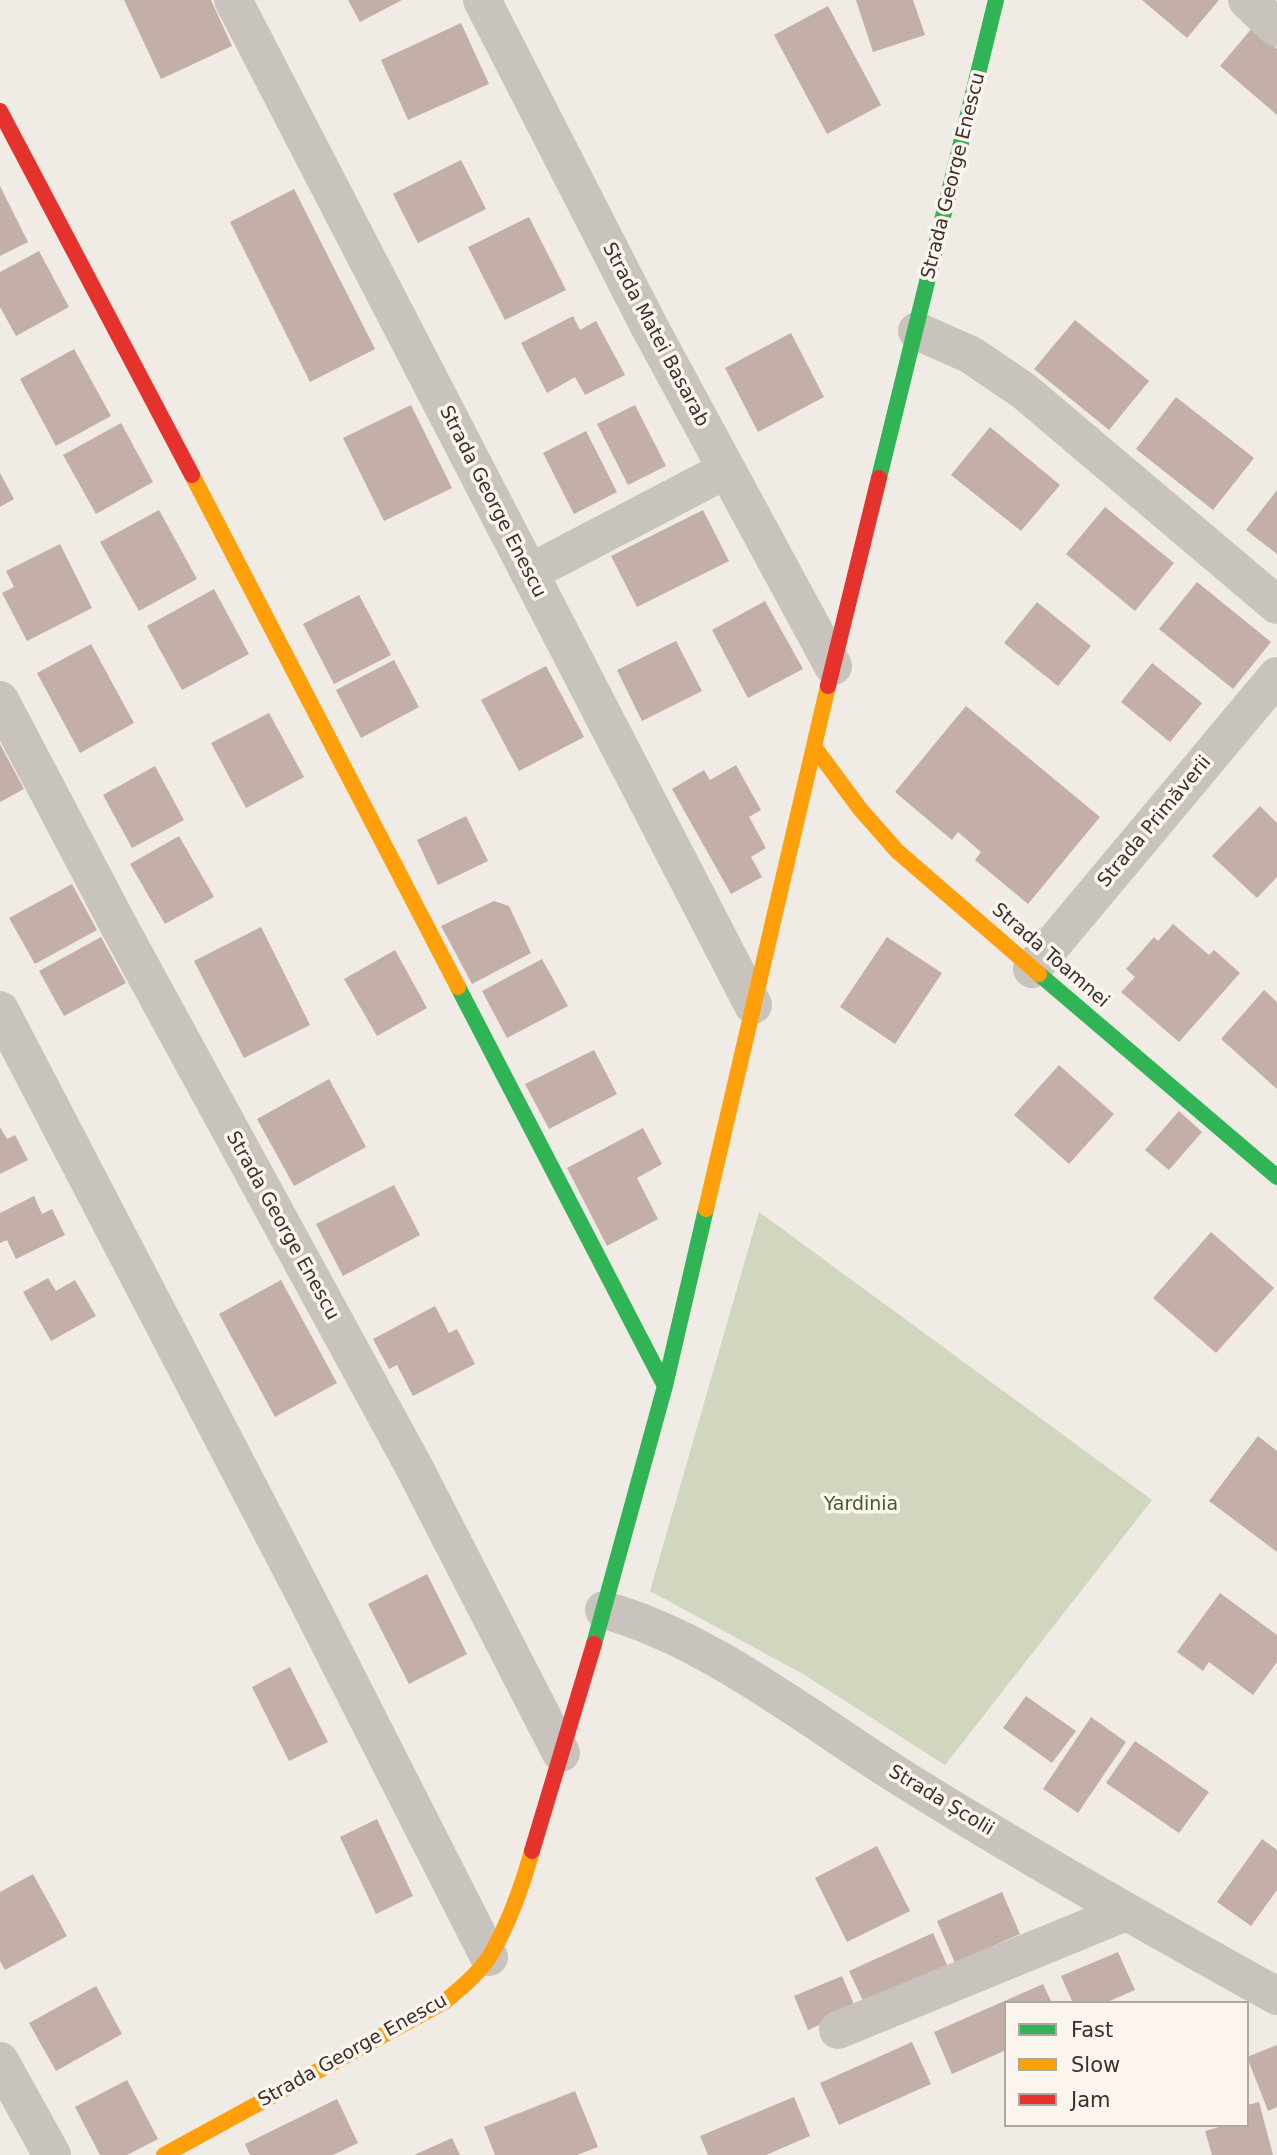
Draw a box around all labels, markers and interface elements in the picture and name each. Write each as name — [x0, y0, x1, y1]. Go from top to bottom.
street label: Strada George Enescu — [917, 70, 991, 282]
street label: Strada Matei Basarab — [597, 239, 713, 431]
street label: Strada George Enescu — [434, 402, 550, 602]
street label: Strada Primăverii — [1093, 752, 1217, 892]
street label: Strada Toamnei — [987, 899, 1113, 1013]
street label: Strada George Enescu — [221, 1128, 343, 1324]
park label: Yardinia — [824, 1494, 898, 1516]
street label: Strada Școlii — [884, 1761, 998, 1841]
street label: Strada George Enescu — [255, 1990, 451, 2112]
legend — [1004, 2001, 1249, 2127]
text: Fast — [1071, 2018, 1113, 2042]
text: Slow — [1071, 2053, 1120, 2077]
text: Jam — [1071, 2088, 1111, 2112]

